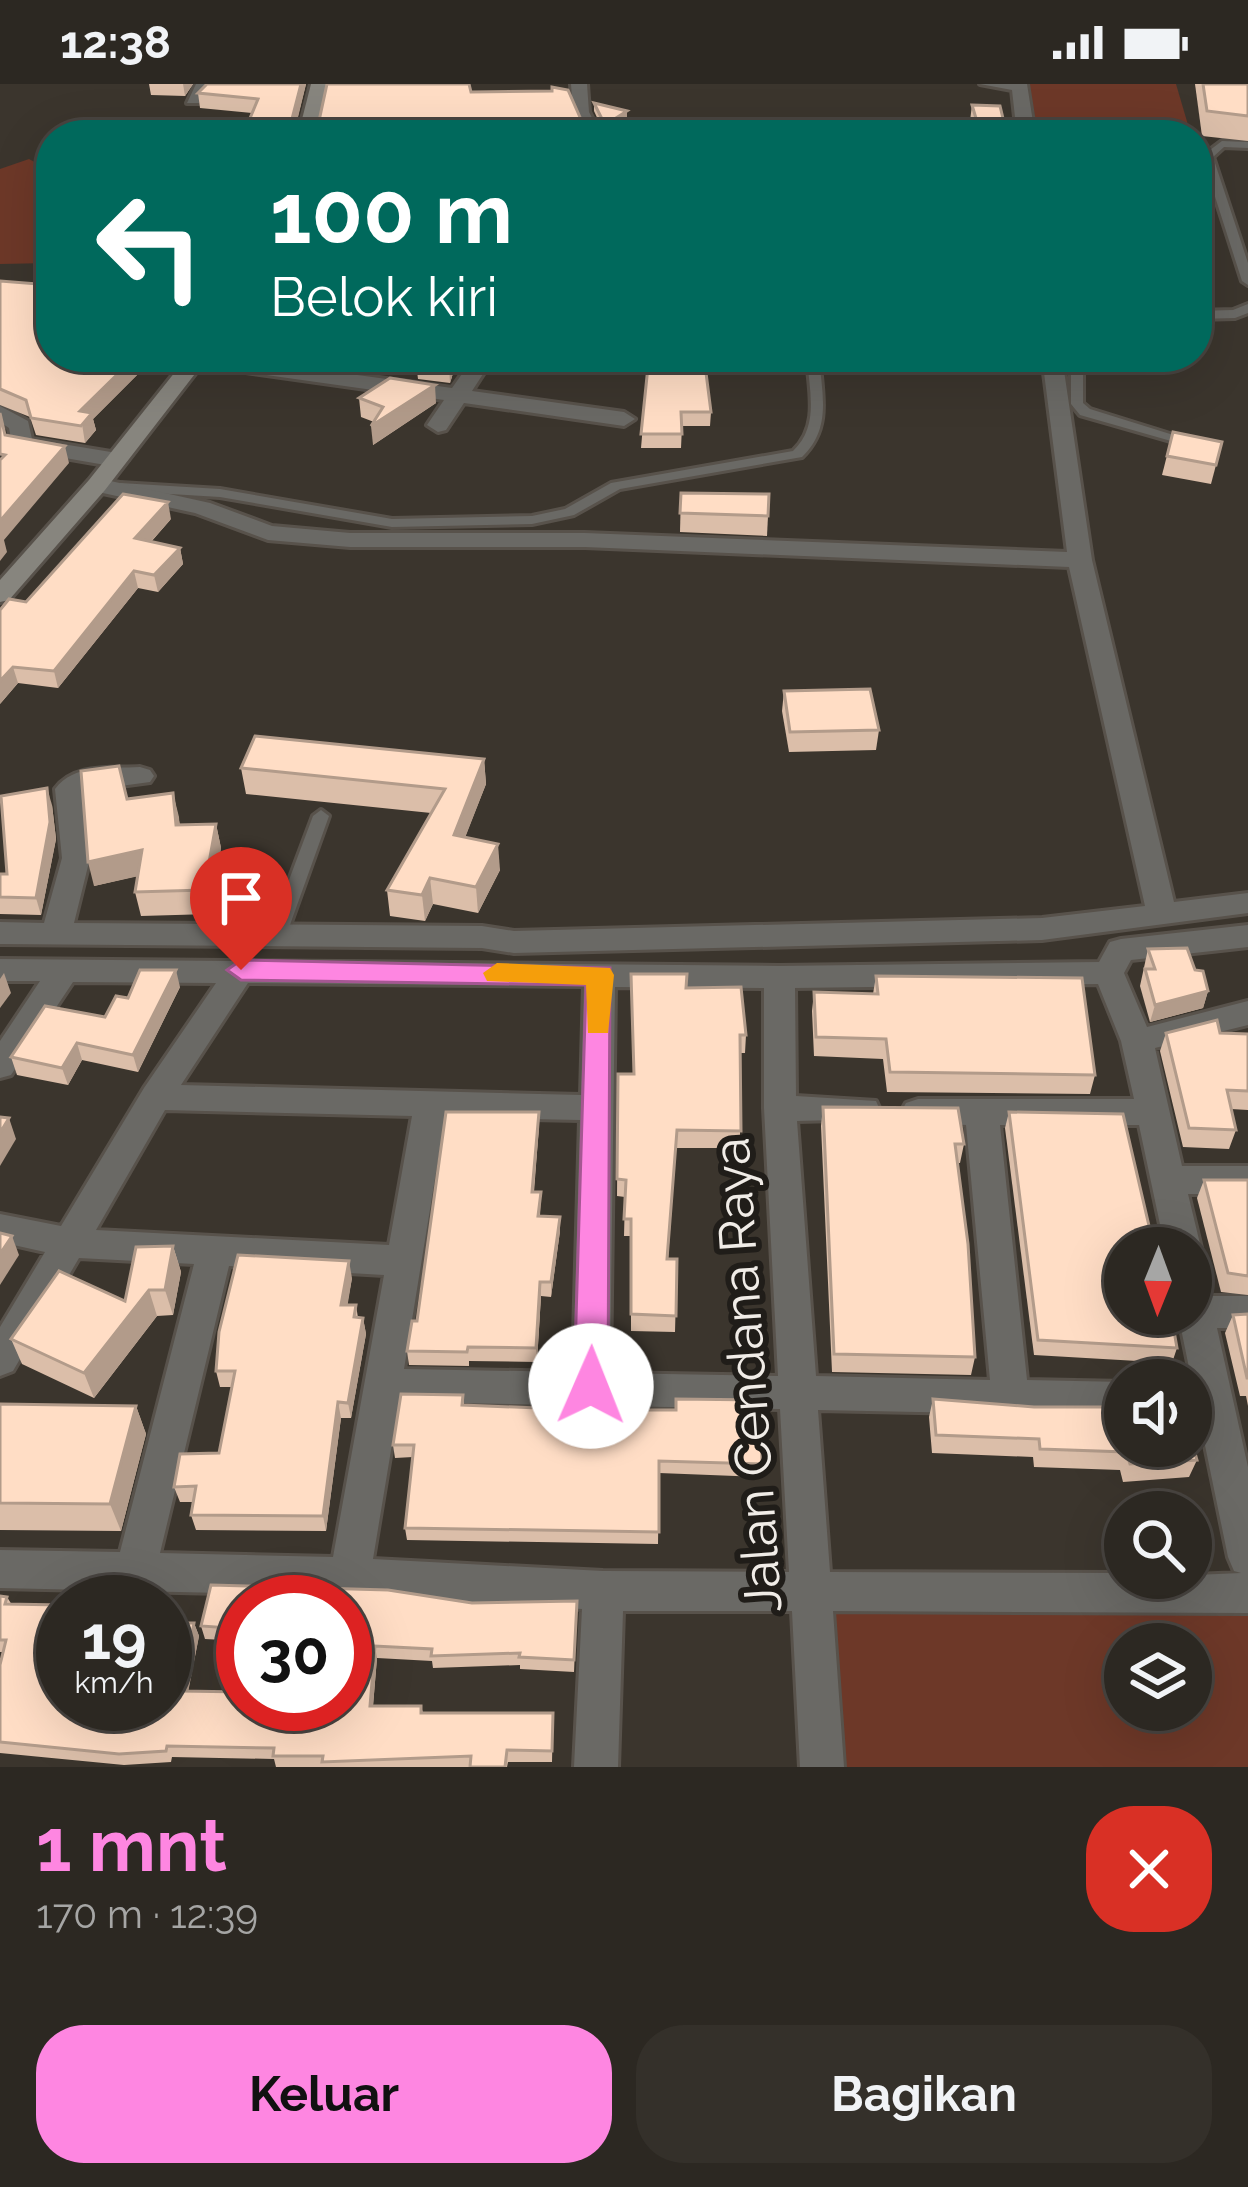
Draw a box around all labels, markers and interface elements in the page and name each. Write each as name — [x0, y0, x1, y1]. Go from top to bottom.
text: 12:38 — [60, 16, 171, 69]
text: 100 m — [270, 164, 513, 263]
icon: left — [72, 168, 228, 324]
text: Belok kiri — [270, 265, 498, 329]
pin — [190, 847, 292, 970]
icon: arrive — [208, 865, 274, 931]
street label: Jalan Cendana Raya — [700, 1136, 794, 1614]
north arrow — [1104, 1227, 1212, 1335]
map controls — [1104, 1227, 1212, 1731]
position arrow — [528, 1323, 654, 1449]
button: sound — [1104, 1359, 1212, 1467]
button: search — [1104, 1491, 1212, 1599]
speed limit sign: 30 — [216, 1575, 372, 1731]
text: 19 — [82, 1603, 146, 1673]
button: layers — [1104, 1623, 1212, 1731]
text: km/h — [74, 1665, 154, 1700]
text: 1 mnt — [36, 1803, 227, 1888]
button: close — [1086, 1806, 1212, 1932]
text: 170 m · 12:39 — [36, 1891, 258, 1937]
button: Keluar — [36, 2025, 612, 2163]
button: Bagikan — [636, 2025, 1212, 2163]

